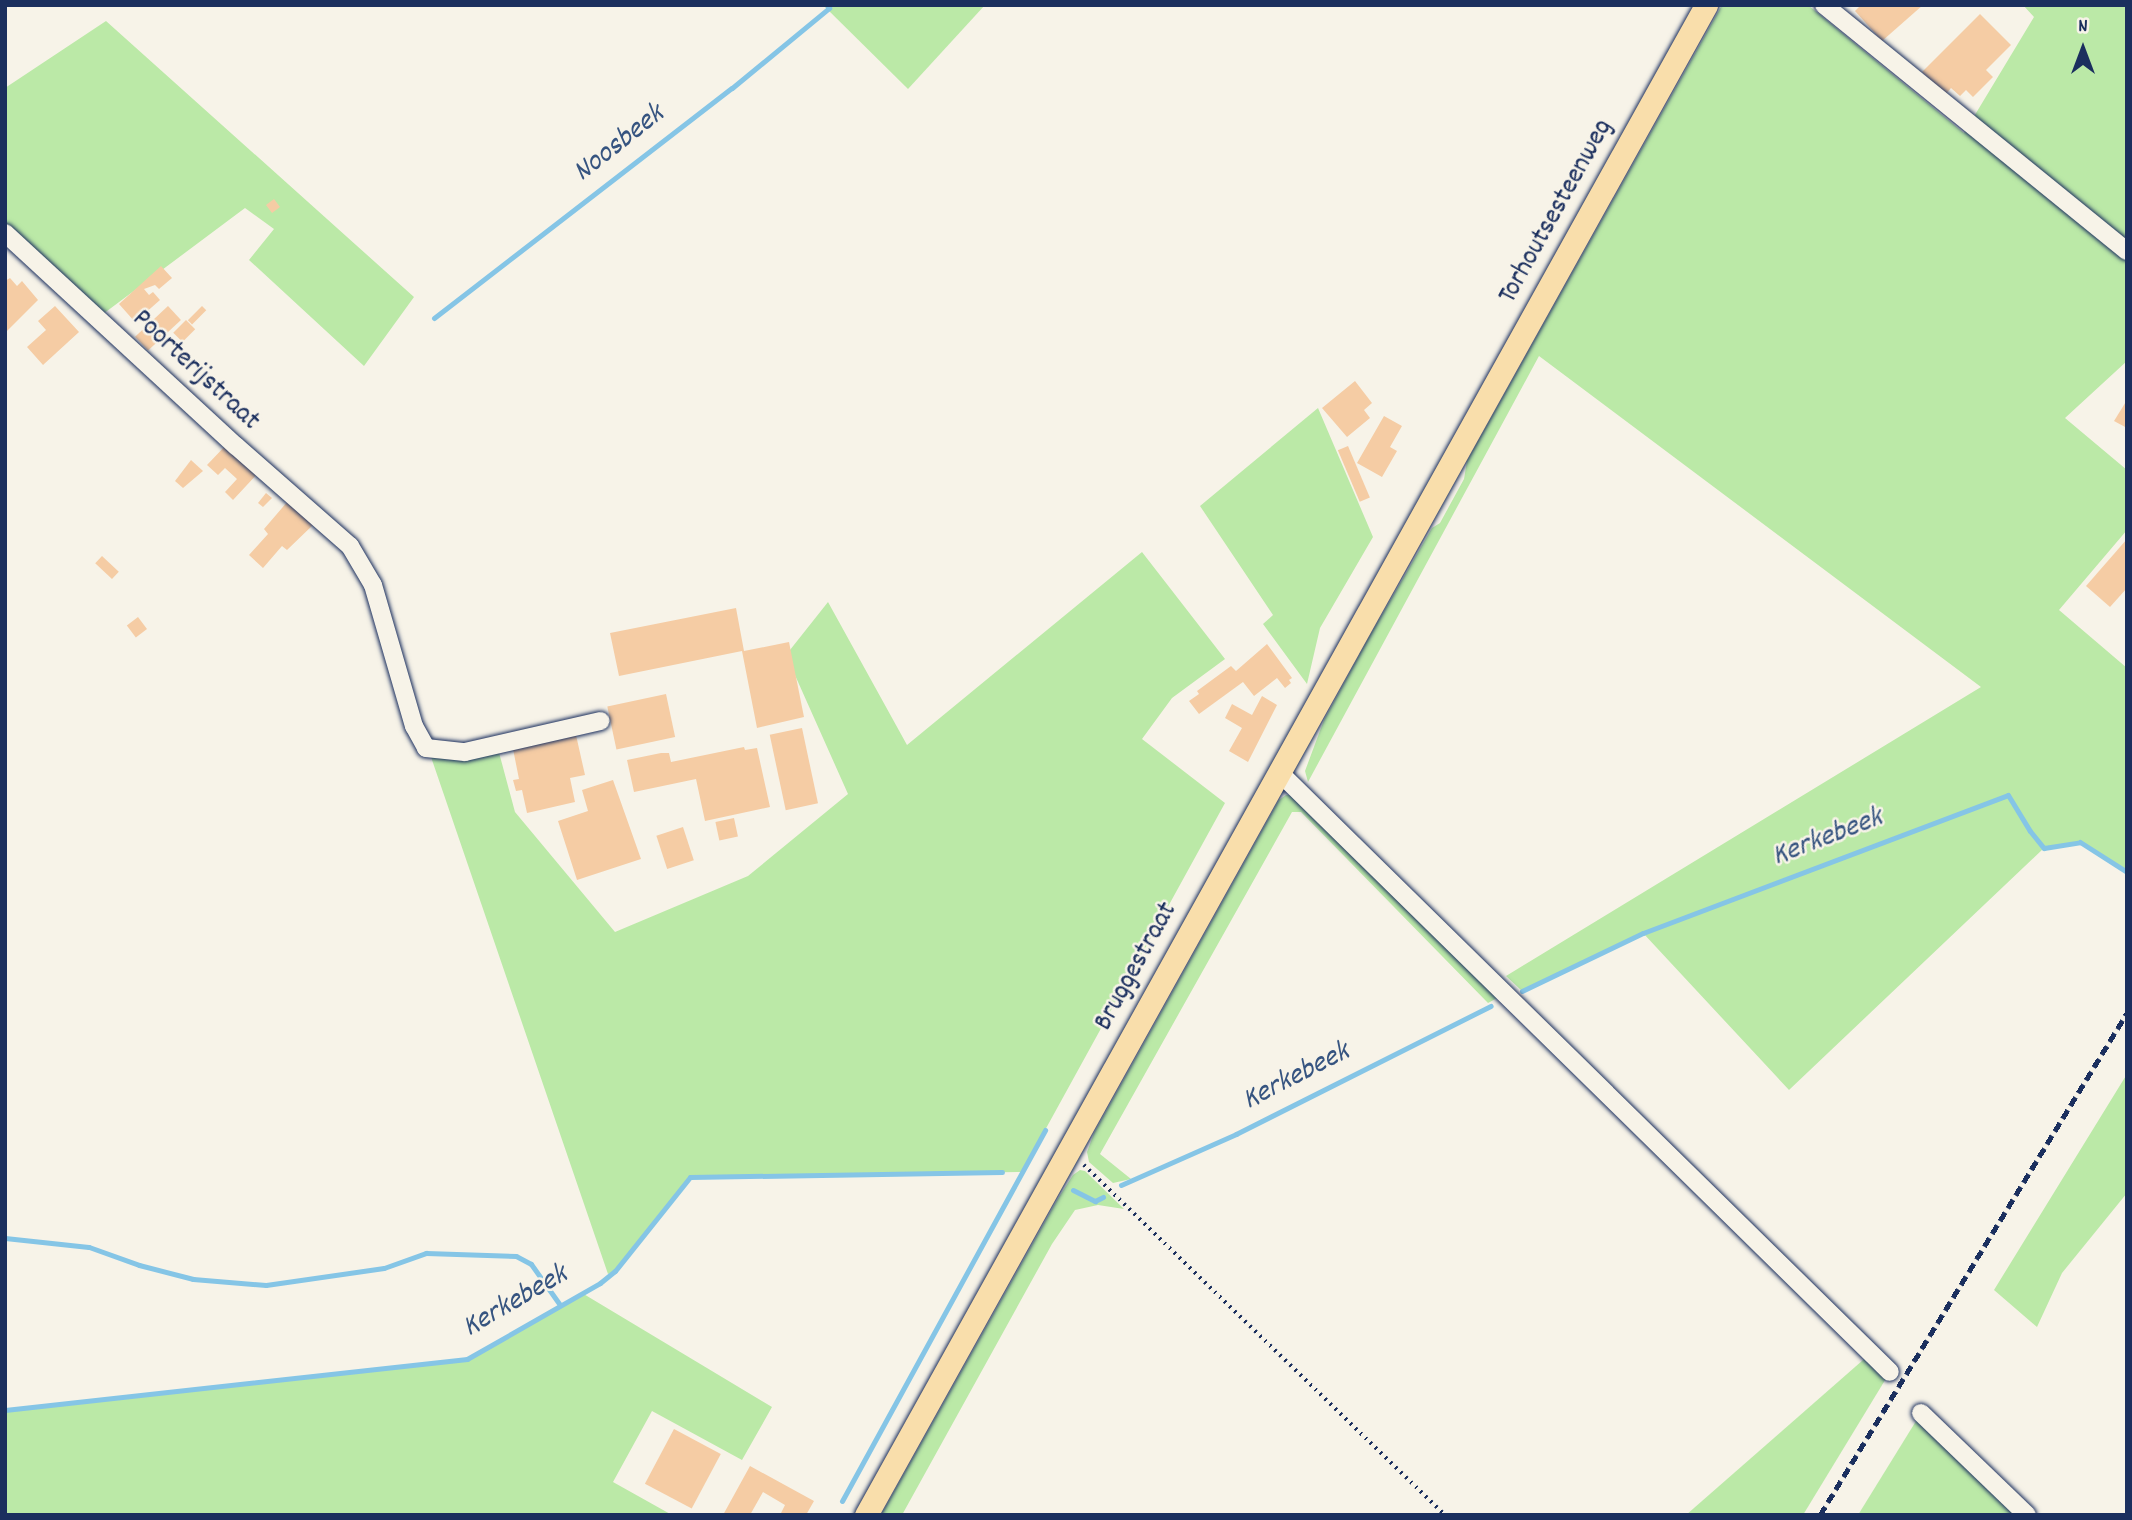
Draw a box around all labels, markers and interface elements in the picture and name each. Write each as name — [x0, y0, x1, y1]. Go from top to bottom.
north arrow — [2048, 14, 2118, 84]
text: N — [2078, 14, 2088, 41]
water label: Noosbeek — [567, 98, 673, 192]
street label: Torhoutsesteenweg — [1492, 114, 1622, 310]
street label: Poorterijstraat — [124, 303, 266, 439]
water label: Kerkebeek — [1768, 802, 1888, 876]
street label: Bruggestraat — [1088, 897, 1186, 1037]
water label: Kerkebeek — [1237, 1036, 1357, 1120]
water label: Kerkebeek — [457, 1259, 575, 1347]

